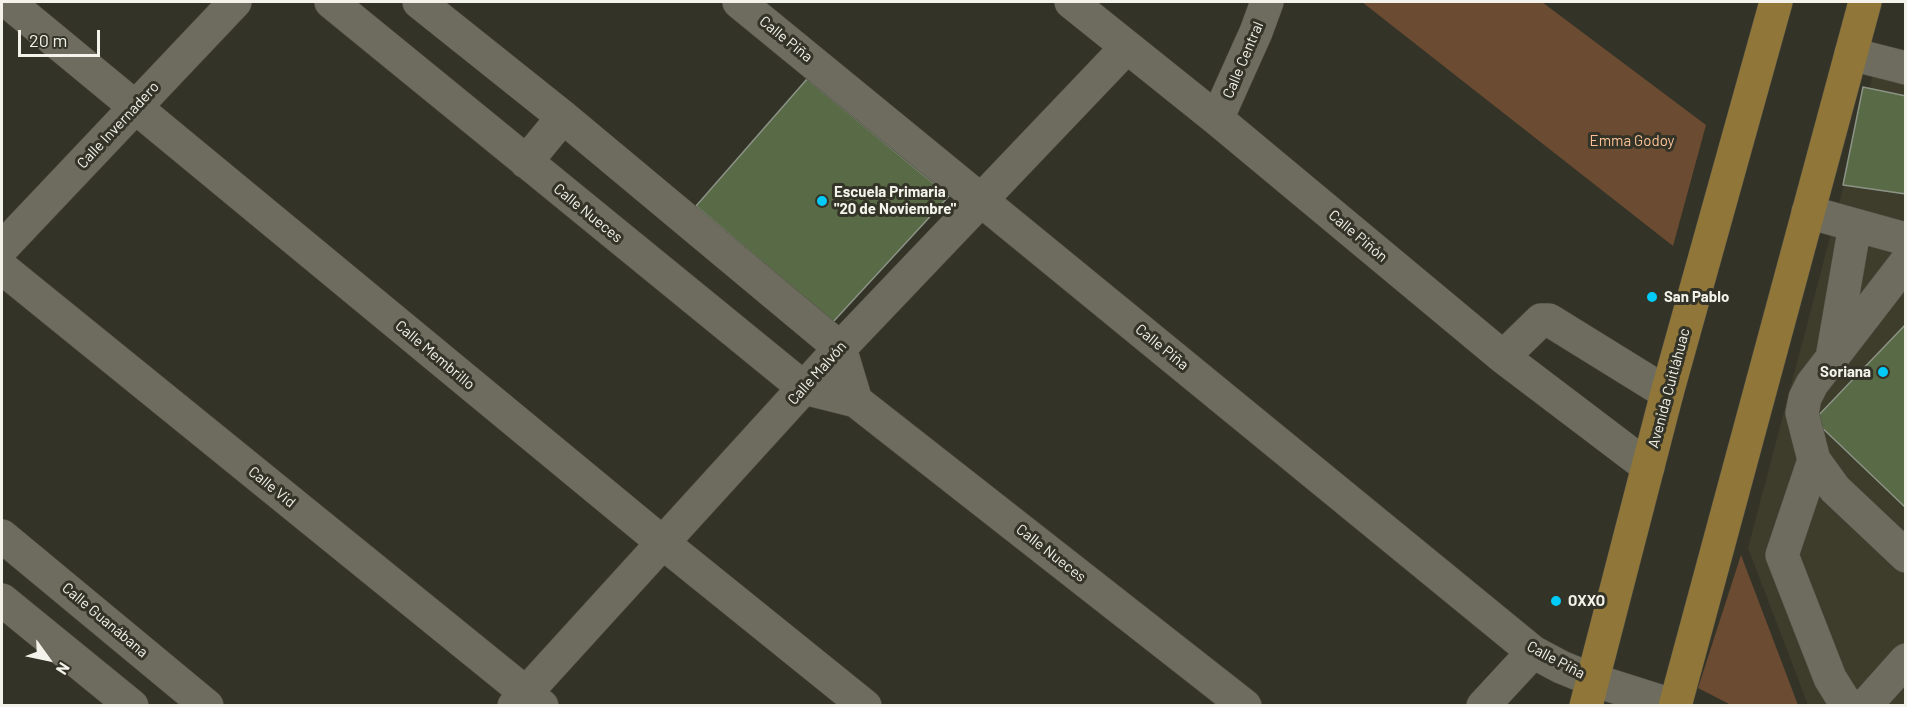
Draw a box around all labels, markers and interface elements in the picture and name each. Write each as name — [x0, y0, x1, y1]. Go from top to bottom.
street label: Calle Piña — [756, 12, 816, 66]
scale bar — [21, 18, 104, 56]
street label: Calle Central — [1219, 19, 1267, 101]
text: 20 m — [29, 29, 67, 51]
street label: Calle Invernadero — [73, 78, 163, 172]
park label: Emma Godoy — [1590, 132, 1674, 150]
street label: Calle Nueces — [550, 180, 626, 246]
place label: Escuela Primaria "20 de Noviembre" — [834, 183, 956, 218]
marker: Escuela Primaria "20 de Noviembre" — [815, 194, 829, 208]
street label: Calle Piñón — [1325, 206, 1391, 266]
place label: San Pablo — [1664, 288, 1729, 306]
marker: San Pablo — [1645, 290, 1659, 304]
street label: Calle Membrillo — [392, 317, 478, 393]
street label: Calle Piña — [1132, 320, 1192, 374]
street label: Avenida Cuitláhuac — [1644, 326, 1694, 450]
street label: Calle Malvón — [784, 337, 850, 409]
place label: Soriana — [1820, 363, 1871, 381]
marker: Soriana — [1876, 365, 1890, 379]
street label: Calle Vid — [245, 463, 299, 511]
street label: Calle Nueces — [1013, 520, 1089, 586]
street label: Calle Guanábana — [58, 579, 152, 661]
place label: OXXO — [1568, 592, 1605, 610]
marker: OXXO — [1549, 594, 1563, 608]
north arrow — [18, 629, 78, 689]
street label: Calle Piña — [1524, 637, 1588, 683]
text: N — [53, 659, 74, 679]

